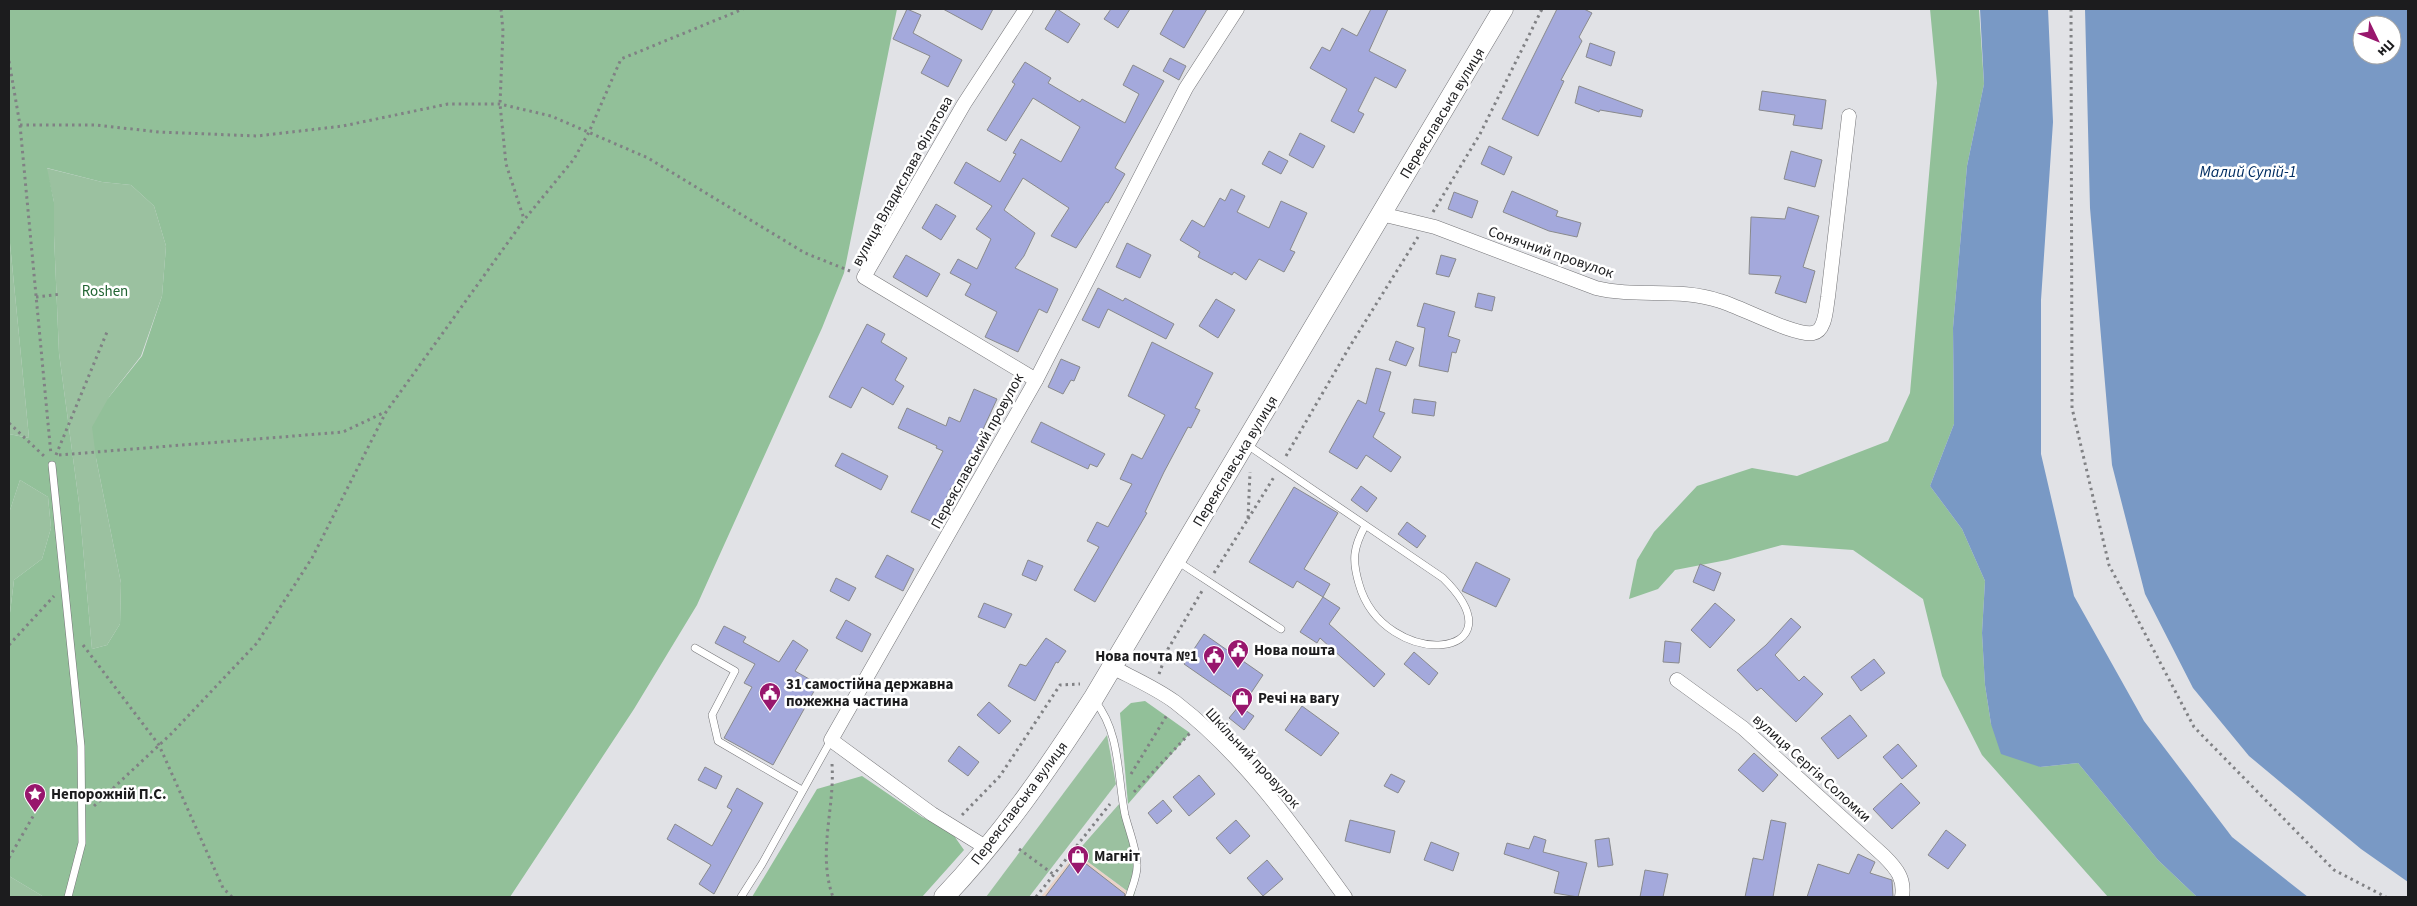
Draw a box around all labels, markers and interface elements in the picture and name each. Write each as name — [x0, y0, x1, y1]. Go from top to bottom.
north arrow — [2352, 15, 2402, 65]
text: Пн — [2373, 35, 2399, 61]
street label: Переяславська вулиця — [1395, 44, 1490, 183]
street label: вулиця Владислава Філатова — [847, 92, 958, 270]
water label: Малий Супій-1 — [2200, 161, 2296, 183]
street label: Сонячний провулок — [1485, 221, 1617, 284]
park label: Roshen — [82, 281, 128, 302]
street label: Переяславський провулок — [926, 369, 1029, 533]
street label: Переяславська вулиця — [1188, 392, 1283, 531]
public building icon: Нова пошта — [1226, 638, 1250, 669]
place label: Нова пошта — [1254, 640, 1335, 661]
public building icon: Нова почта №1 — [1202, 644, 1226, 675]
place label: Нова почта №1 — [1095, 646, 1198, 667]
place label: 31 самостійна державна пожежна частина — [786, 674, 954, 712]
public building icon: 31 самостійна державна пожежна частина — [758, 681, 782, 712]
shop icon: Речі на вагу — [1230, 686, 1254, 717]
place label: Речі на вагу — [1258, 688, 1340, 709]
street label: Шкільний провулок — [1200, 703, 1305, 814]
street label: вулиця Сергія Соломки — [1748, 709, 1876, 827]
street label: Переяславська вулиця — [966, 737, 1073, 869]
place icon: Непорожній П.С. — [23, 782, 47, 813]
place label: Непорожній П.С. — [51, 784, 166, 805]
shop icon: Магніт — [1066, 844, 1090, 875]
place label: Магніт — [1094, 846, 1140, 867]

